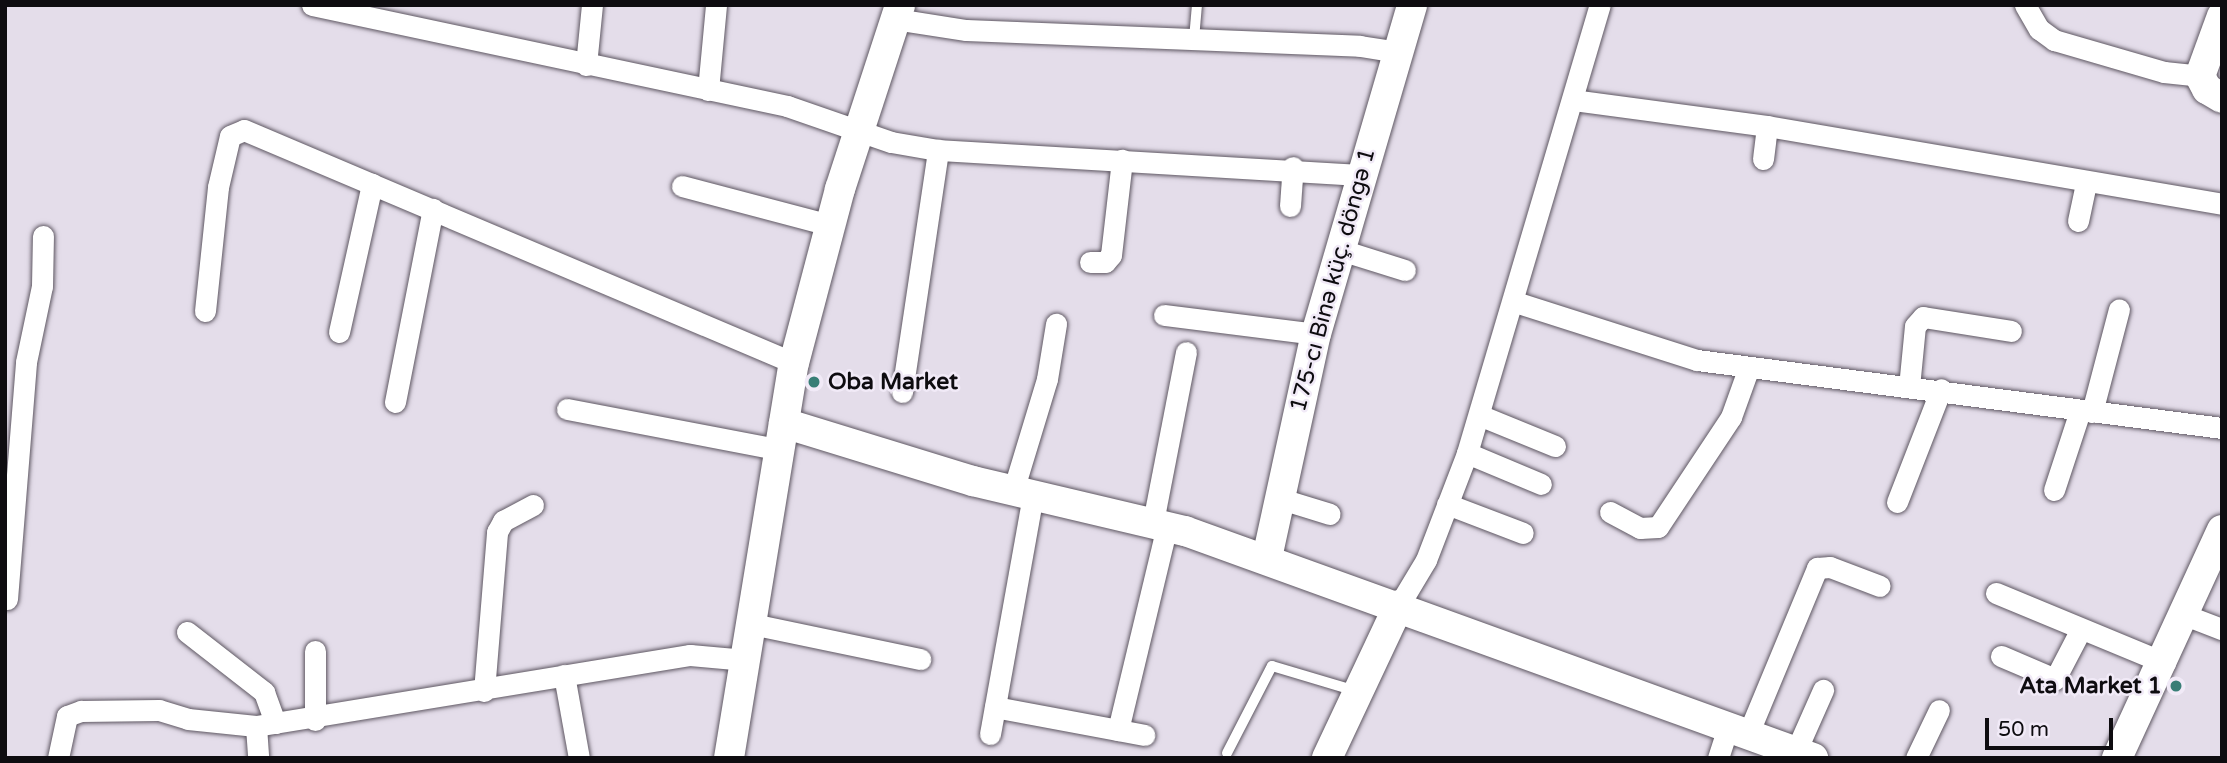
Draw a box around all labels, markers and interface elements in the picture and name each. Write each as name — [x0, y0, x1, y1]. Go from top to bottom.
street label: 175-cı Binə küç. döngə 1 — [1284, 145, 1382, 415]
place label: Oba Market — [828, 368, 958, 396]
marker: Oba Market — [806, 374, 822, 390]
place label: Ata Market 1 — [2019, 672, 2162, 700]
marker: Ata Market 1 — [2168, 678, 2184, 694]
scale bar — [1989, 704, 2117, 748]
text: 50 m — [1998, 717, 2049, 742]

